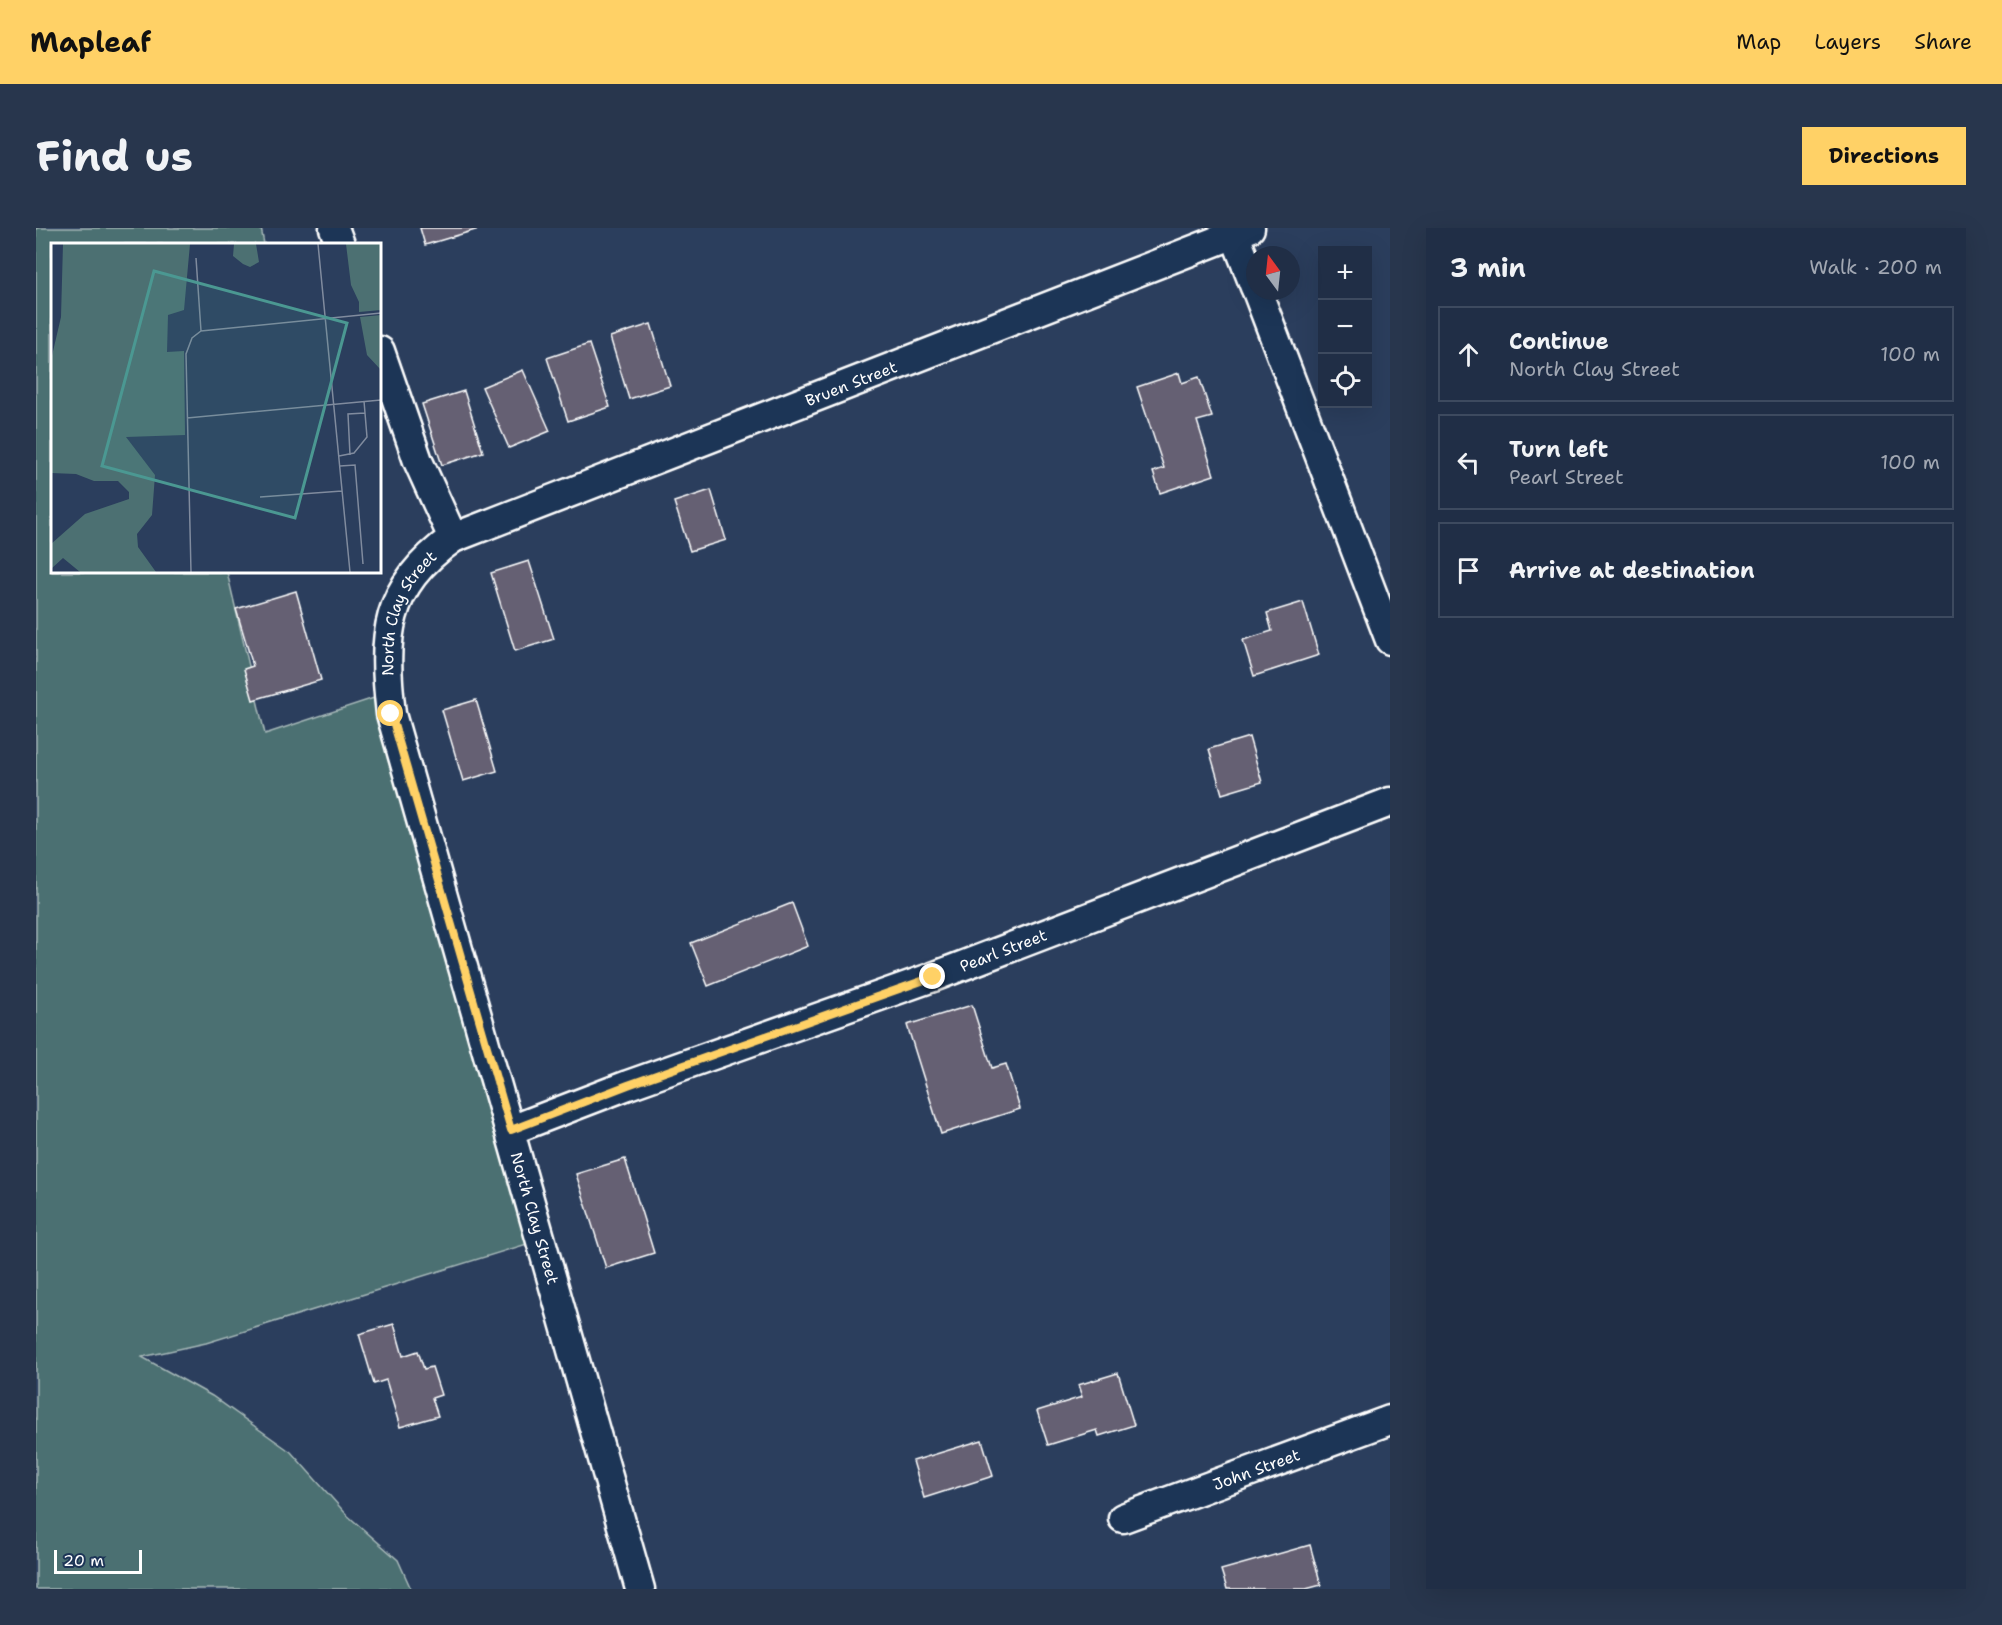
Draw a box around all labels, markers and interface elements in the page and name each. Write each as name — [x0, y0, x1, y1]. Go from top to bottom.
text: Mapleaf — [30, 23, 151, 61]
text: Map — [1736, 28, 1781, 56]
text: Layers — [1814, 28, 1881, 56]
text: Share — [1914, 28, 1972, 56]
button: Directions — [1802, 127, 1966, 185]
text: Find us — [36, 128, 193, 184]
inset map — [51, 243, 381, 573]
north arrow — [1246, 246, 1300, 300]
map controls — [1318, 246, 1372, 408]
button: + — [1318, 246, 1372, 300]
text: 3 min — [1450, 250, 1526, 285]
text: Walk · 200 m — [1809, 254, 1942, 280]
button: − — [1318, 300, 1372, 354]
text: Continue — [1509, 327, 1609, 356]
icon: ahead — [1452, 338, 1485, 371]
text: 100 m — [1880, 341, 1940, 367]
button: locate — [1318, 354, 1372, 408]
street label: Bruen Street — [802, 356, 900, 411]
text: North Clay Street — [1509, 356, 1680, 382]
text: Turn left — [1509, 435, 1608, 464]
icon: left — [1452, 446, 1485, 479]
text: 100 m — [1880, 449, 1940, 475]
text: Pearl Street — [1509, 464, 1624, 490]
street label: North Clay Street — [377, 546, 441, 676]
icon: arrive — [1452, 554, 1485, 587]
text: Arrive at destination — [1509, 556, 1755, 585]
route start — [377, 700, 403, 726]
street label: Pearl Street — [957, 924, 1050, 977]
route end — [919, 963, 945, 989]
street label: North Clay Street — [506, 1150, 563, 1287]
street label: John Street — [1210, 1444, 1303, 1495]
scale bar — [54, 1547, 142, 1574]
text: 20 m — [63, 1550, 104, 1571]

